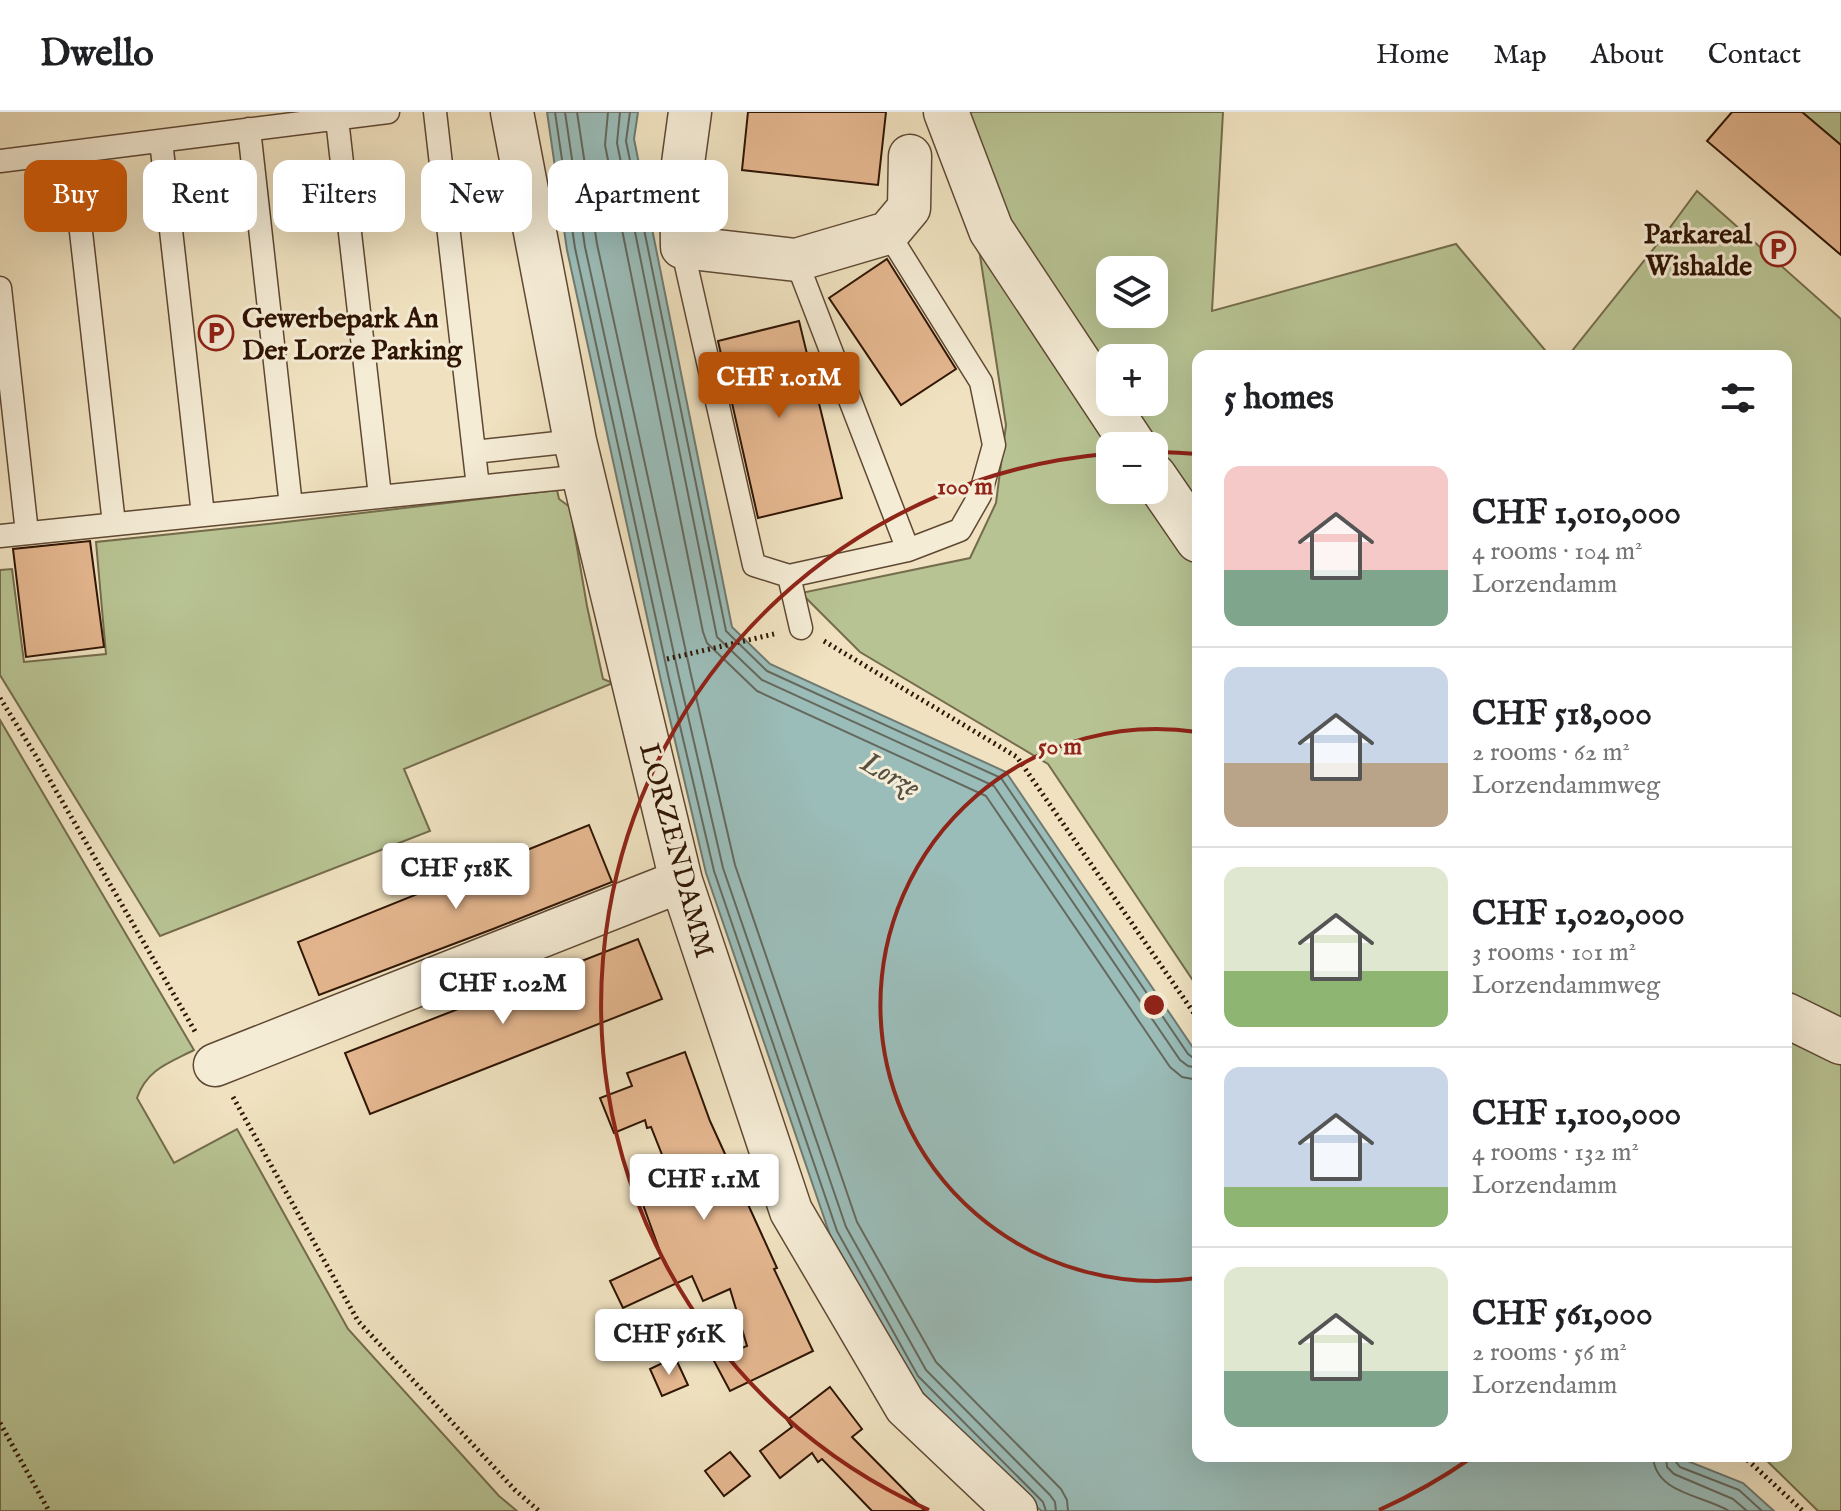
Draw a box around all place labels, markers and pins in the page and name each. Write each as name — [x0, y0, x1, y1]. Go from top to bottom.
place label: Parkareal Wishalde — [1644, 218, 1753, 285]
parking icon: Parkareal Wishalde — [1759, 230, 1797, 268]
place label: Gewerbepark An Der Lorze Parking — [242, 302, 463, 369]
parking icon: Gewerbepark An Der Lorze Parking — [197, 314, 235, 352]
pin: CHF 1.01M — [687, 352, 871, 420]
pin: CHF 518K — [373, 843, 539, 911]
pin: CHF 1.02M — [411, 958, 595, 1026]
centre of rings — [1140, 991, 1168, 1019]
pin: CHF 1.1M — [621, 1154, 787, 1222]
pin: CHF 561K — [586, 1309, 752, 1377]

